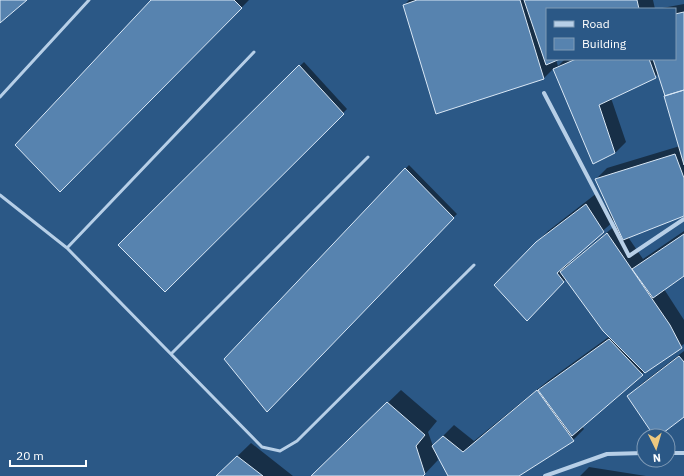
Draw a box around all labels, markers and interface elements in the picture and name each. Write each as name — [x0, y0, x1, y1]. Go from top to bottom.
legend — [546, 8, 676, 60]
text: Road — [582, 16, 610, 31]
text: Building — [582, 36, 627, 51]
north arrow — [636, 428, 676, 468]
scale bar — [10, 442, 86, 468]
text: 20 m — [16, 448, 44, 463]
text: N — [652, 451, 661, 465]

